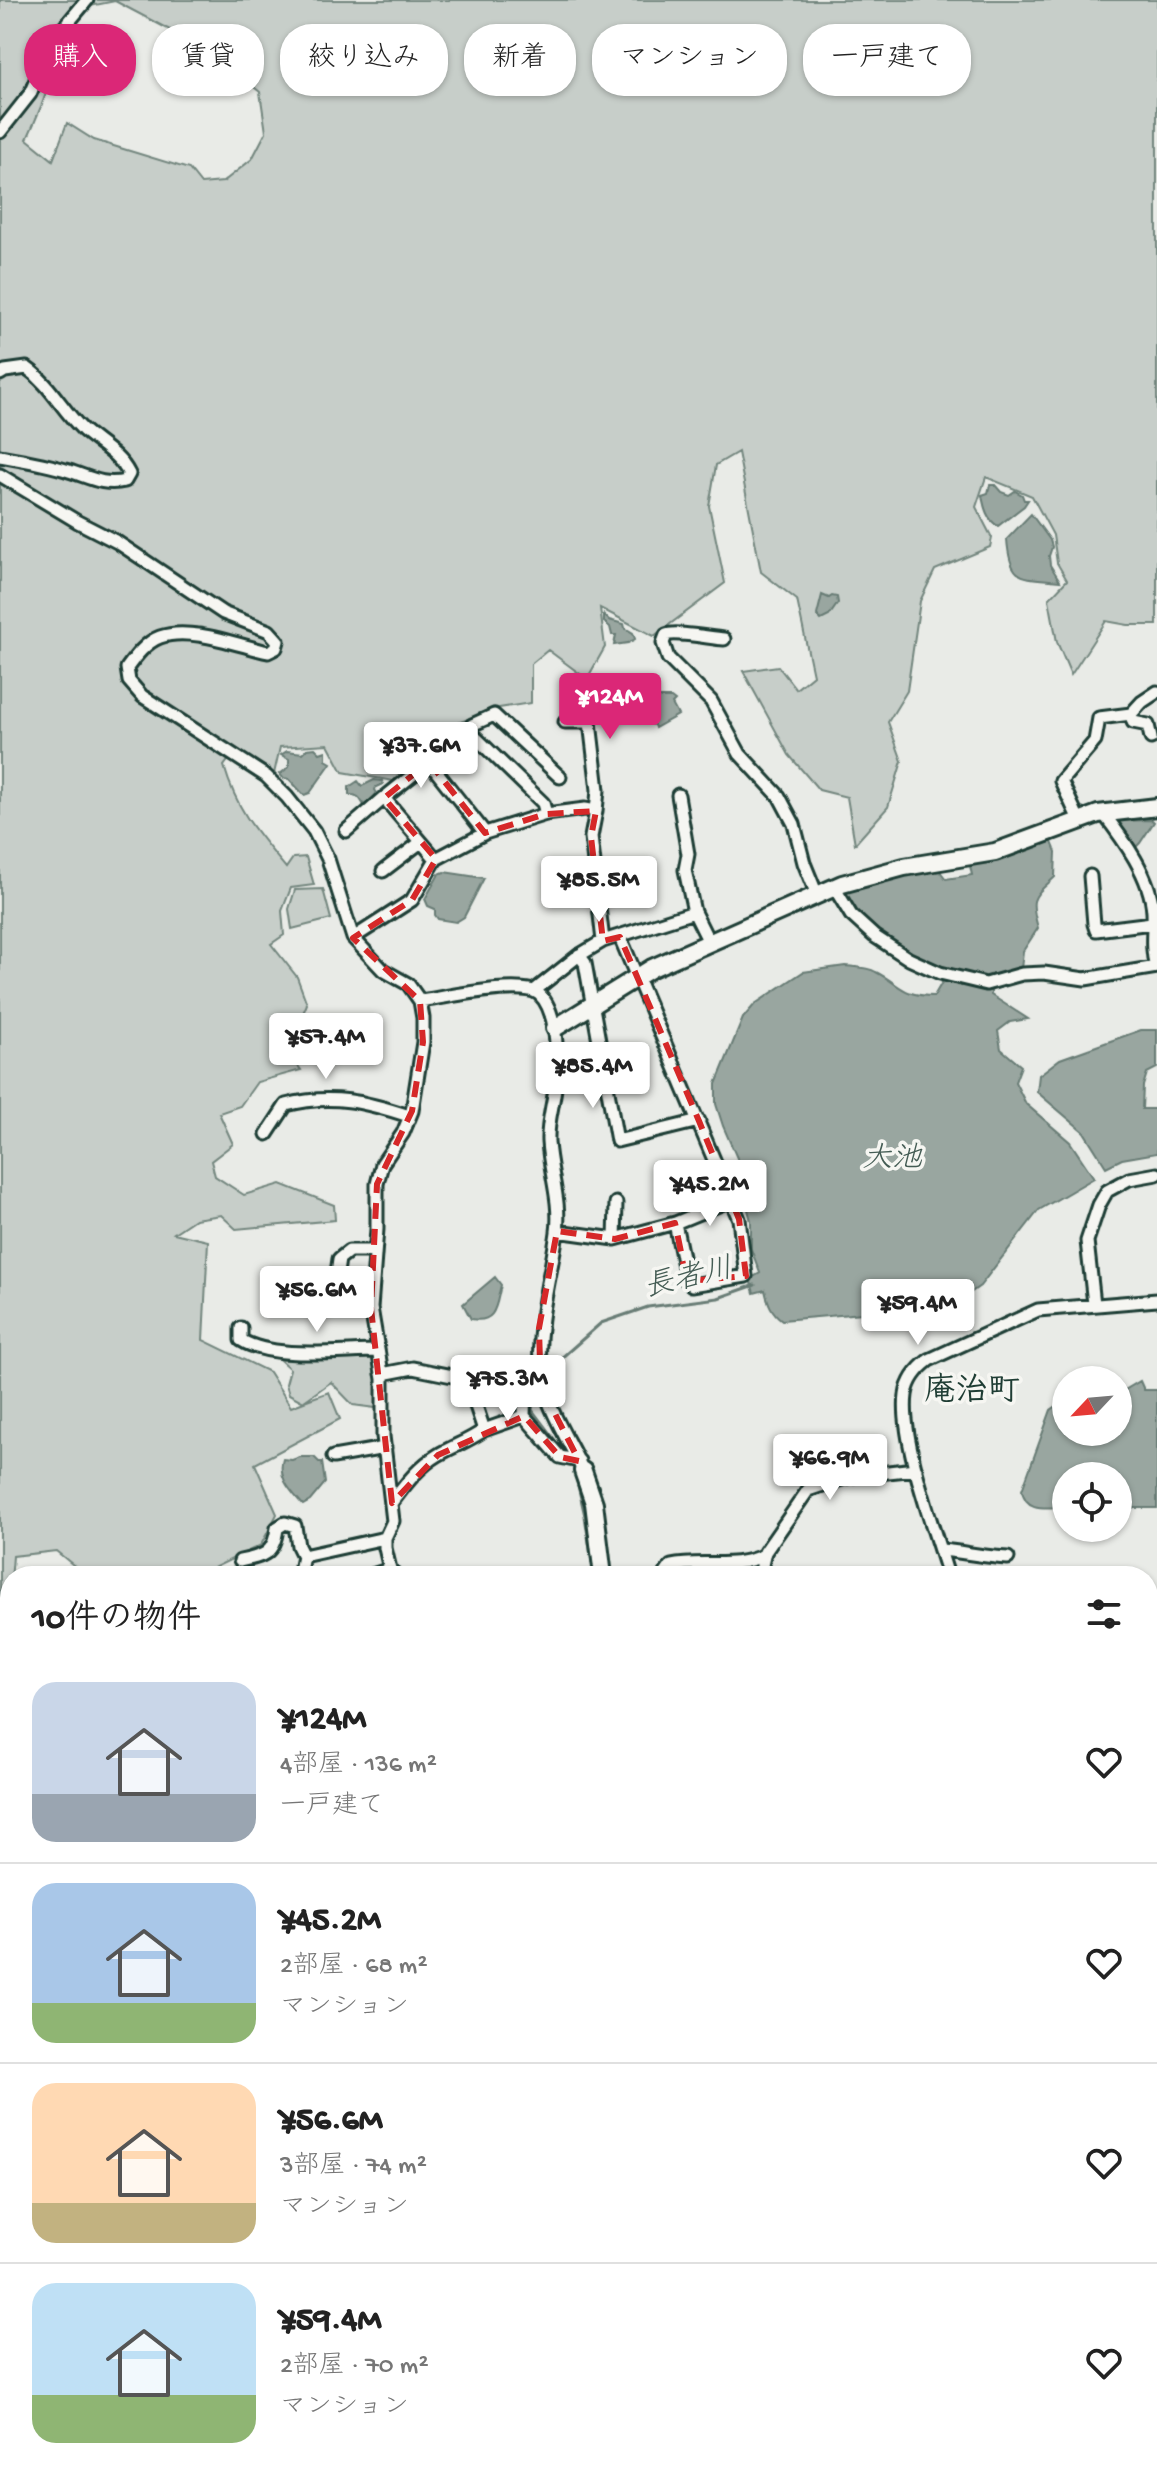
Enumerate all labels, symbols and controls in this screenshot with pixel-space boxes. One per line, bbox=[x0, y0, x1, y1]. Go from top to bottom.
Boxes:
chip: 購入 bbox=[24, 24, 136, 96]
chip: 賃貸 bbox=[152, 24, 264, 96]
chip: 絞り込み bbox=[280, 24, 448, 96]
chip: 新着 bbox=[464, 24, 576, 96]
chip: マンション bbox=[592, 24, 787, 96]
chip: 一戸建て bbox=[803, 24, 971, 96]
pin: ¥124M bbox=[554, 673, 666, 741]
text: ¥124M bbox=[577, 683, 643, 714]
pin: ¥37.6M bbox=[356, 722, 486, 790]
text: ¥37.6M bbox=[382, 732, 460, 763]
pin: ¥85.5M bbox=[534, 856, 664, 924]
text: ¥85.5M bbox=[559, 866, 639, 897]
pin: ¥57.4M bbox=[261, 1013, 391, 1081]
text: ¥57.4M bbox=[287, 1023, 365, 1054]
pin: ¥85.4M bbox=[528, 1042, 658, 1110]
text: ¥85.4M bbox=[554, 1052, 632, 1083]
water label: 大池 bbox=[862, 1142, 923, 1178]
pin: ¥45.2M bbox=[645, 1160, 775, 1228]
text: ¥45.2M bbox=[672, 1170, 748, 1201]
water label: 長者川 bbox=[641, 1251, 737, 1307]
pin: ¥56.6M bbox=[252, 1266, 382, 1334]
text: ¥56.6M bbox=[278, 1276, 356, 1307]
pin: ¥59.4M bbox=[853, 1279, 983, 1347]
text: ¥59.4M bbox=[879, 1289, 957, 1320]
pin: ¥75.3M bbox=[443, 1355, 573, 1423]
text: ¥75.3M bbox=[469, 1365, 547, 1396]
north arrow bbox=[1052, 1366, 1132, 1446]
map controls bbox=[1052, 1366, 1132, 1542]
district label: 庵治町 bbox=[924, 1372, 1020, 1412]
pin: ¥66.9M bbox=[765, 1434, 895, 1502]
text: ¥66.9M bbox=[791, 1444, 869, 1475]
button: locate bbox=[1052, 1462, 1132, 1542]
icon: filters bbox=[1082, 1592, 1126, 1636]
text: 10件の物件 bbox=[32, 1601, 201, 1641]
text: ¥124M bbox=[280, 1701, 366, 1741]
icon: home bbox=[96, 1714, 192, 1810]
icon: heart bbox=[1082, 1740, 1126, 1784]
text: 4部屋 · 136 m² bbox=[280, 1751, 437, 1782]
text: 一戸建て bbox=[280, 1792, 384, 1823]
text: ¥45.2M bbox=[280, 1902, 381, 1942]
icon: home bbox=[96, 1915, 192, 2011]
icon: heart bbox=[1082, 1941, 1126, 1985]
text: 2部屋 · 68 m² bbox=[280, 1952, 428, 1983]
text: マンション bbox=[280, 1993, 409, 2024]
text: ¥56.6M bbox=[280, 2102, 382, 2142]
icon: home bbox=[96, 2115, 192, 2211]
icon: heart bbox=[1082, 2141, 1126, 2185]
text: 3部屋 · 74 m² bbox=[280, 2152, 427, 2183]
text: マンション bbox=[280, 2193, 409, 2224]
text: ¥59.4M bbox=[280, 2302, 381, 2342]
icon: home bbox=[96, 2315, 192, 2411]
icon: heart bbox=[1082, 2341, 1126, 2385]
text: 2部屋 · 70 m² bbox=[280, 2352, 428, 2383]
text: マンション bbox=[280, 2393, 409, 2424]

